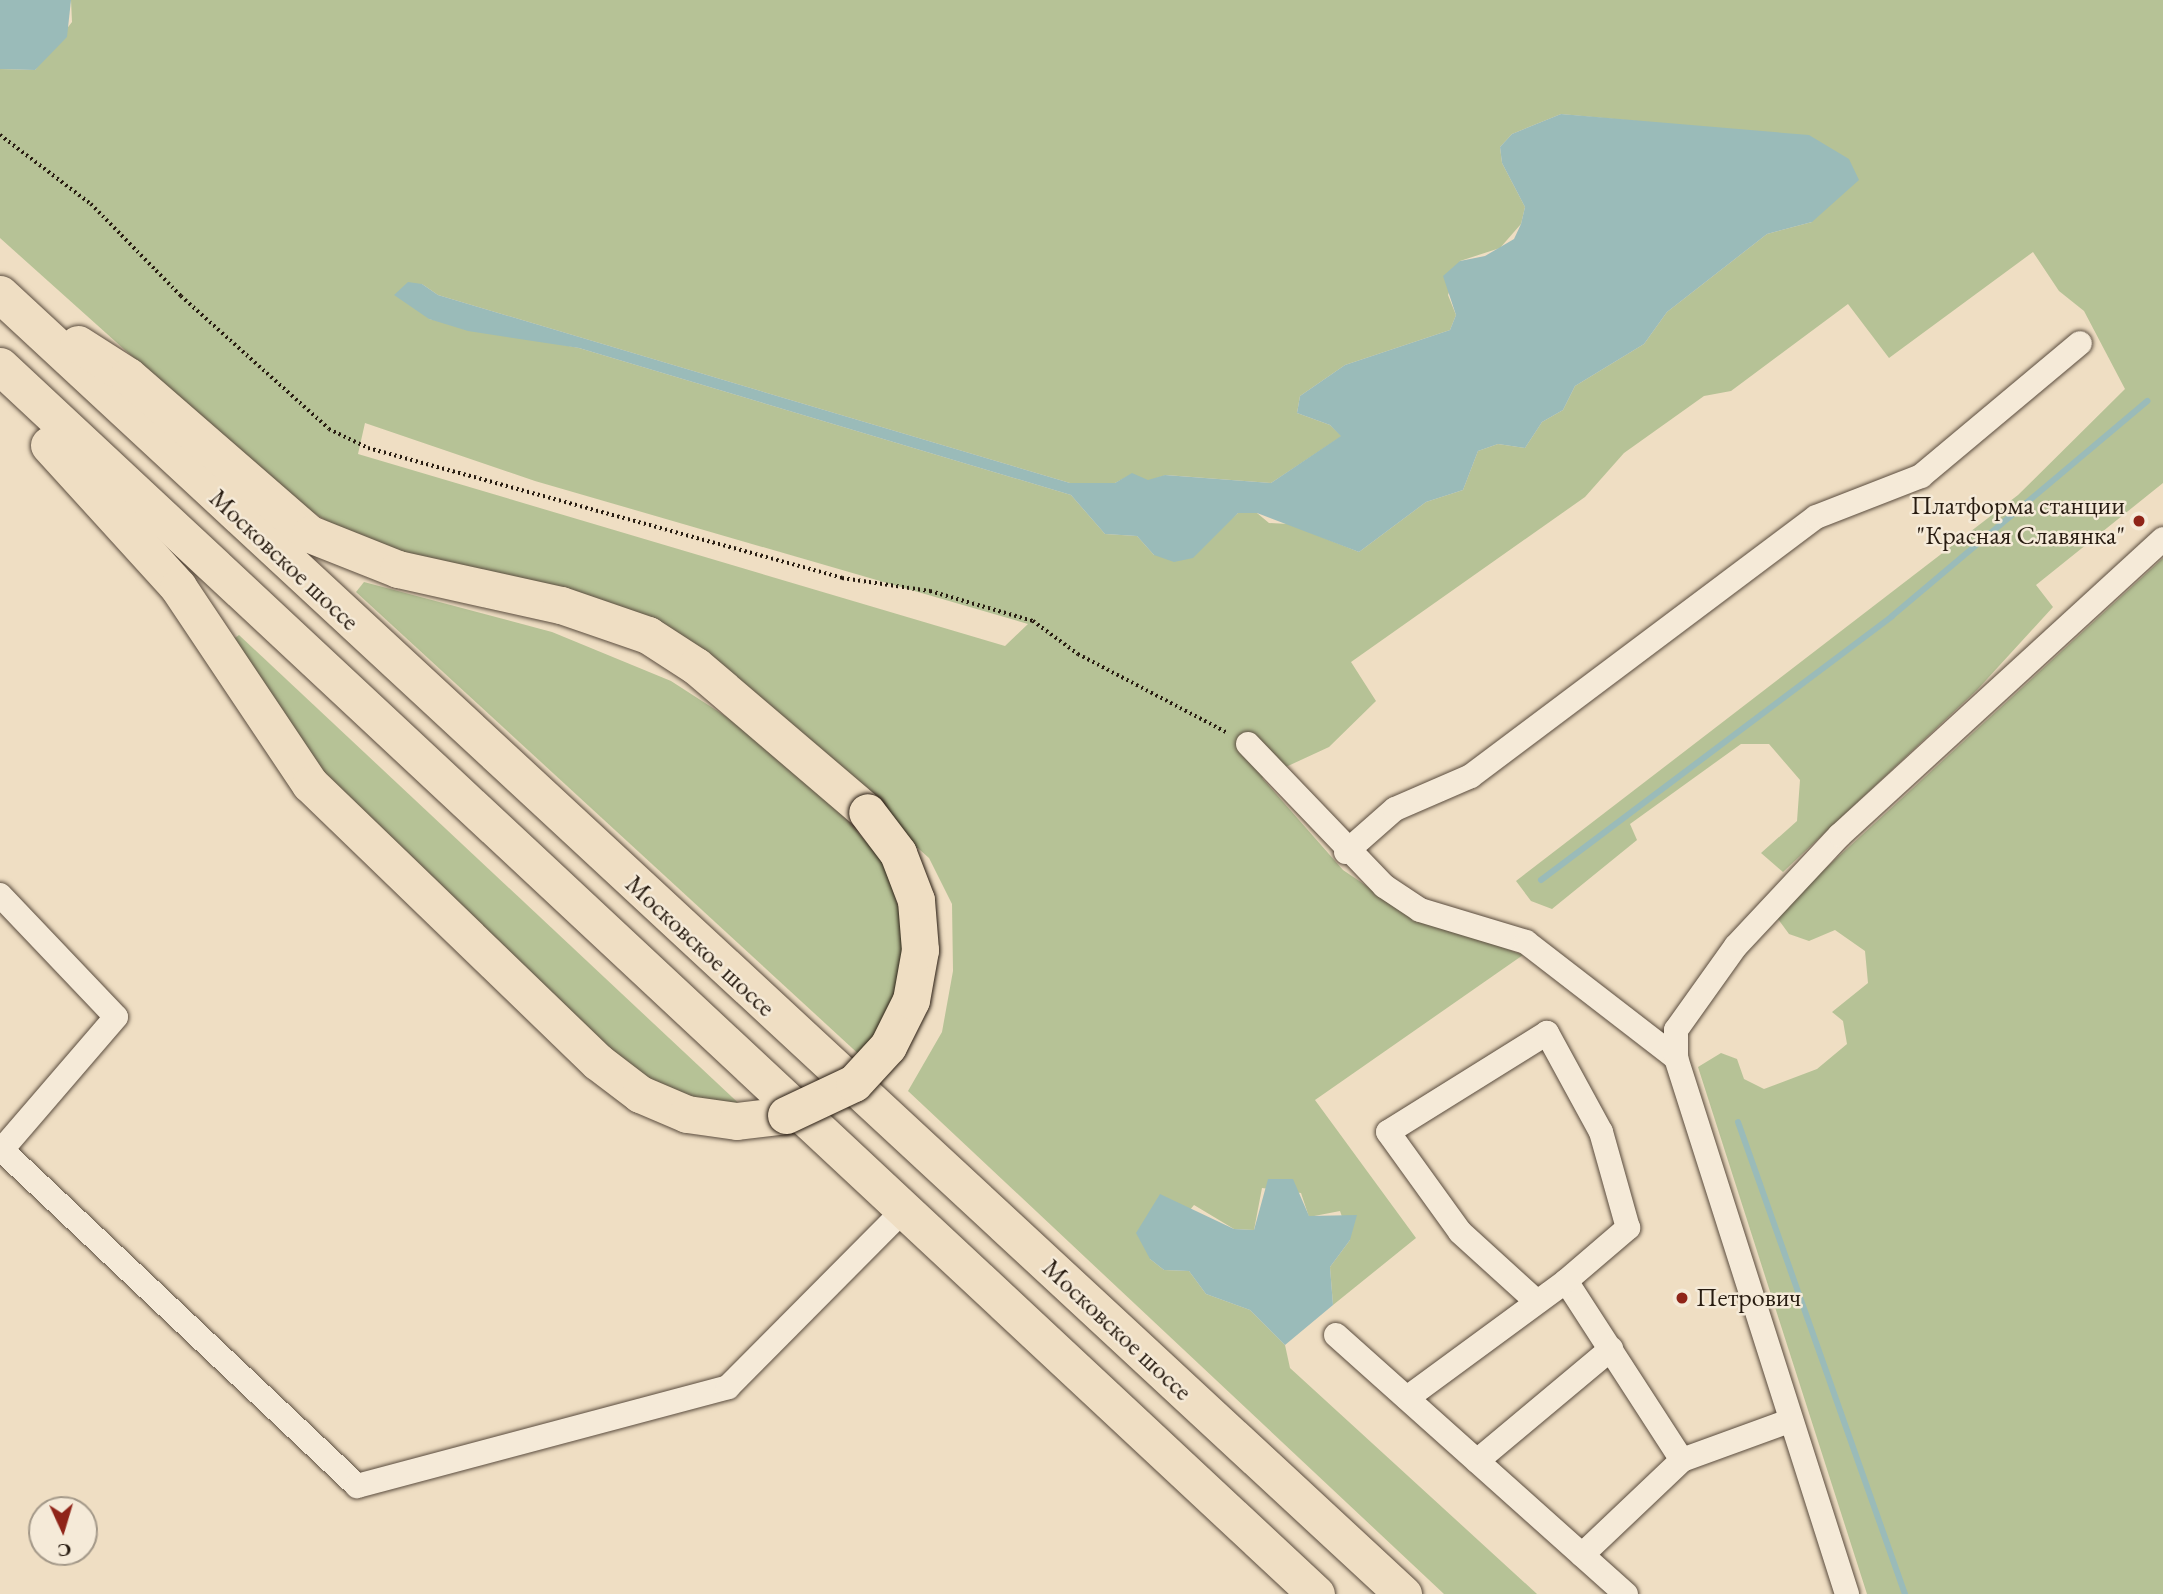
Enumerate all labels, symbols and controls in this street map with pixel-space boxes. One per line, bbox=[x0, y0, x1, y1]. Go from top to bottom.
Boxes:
street label: Московское шоссе bbox=[203, 483, 365, 637]
place label: Платформа станции "Красная Славянка" bbox=[1911, 490, 2125, 552]
marker: Платформа станции "Красная Славянка" bbox=[2131, 513, 2147, 529]
street label: Московское шоссе bbox=[619, 869, 781, 1023]
street label: Московское шоссе bbox=[1036, 1253, 1198, 1407]
place label: Петрович bbox=[1696, 1282, 1801, 1314]
marker: Петрович bbox=[1674, 1290, 1690, 1306]
north arrow bbox=[28, 1496, 98, 1566]
text: С bbox=[57, 1538, 72, 1563]

